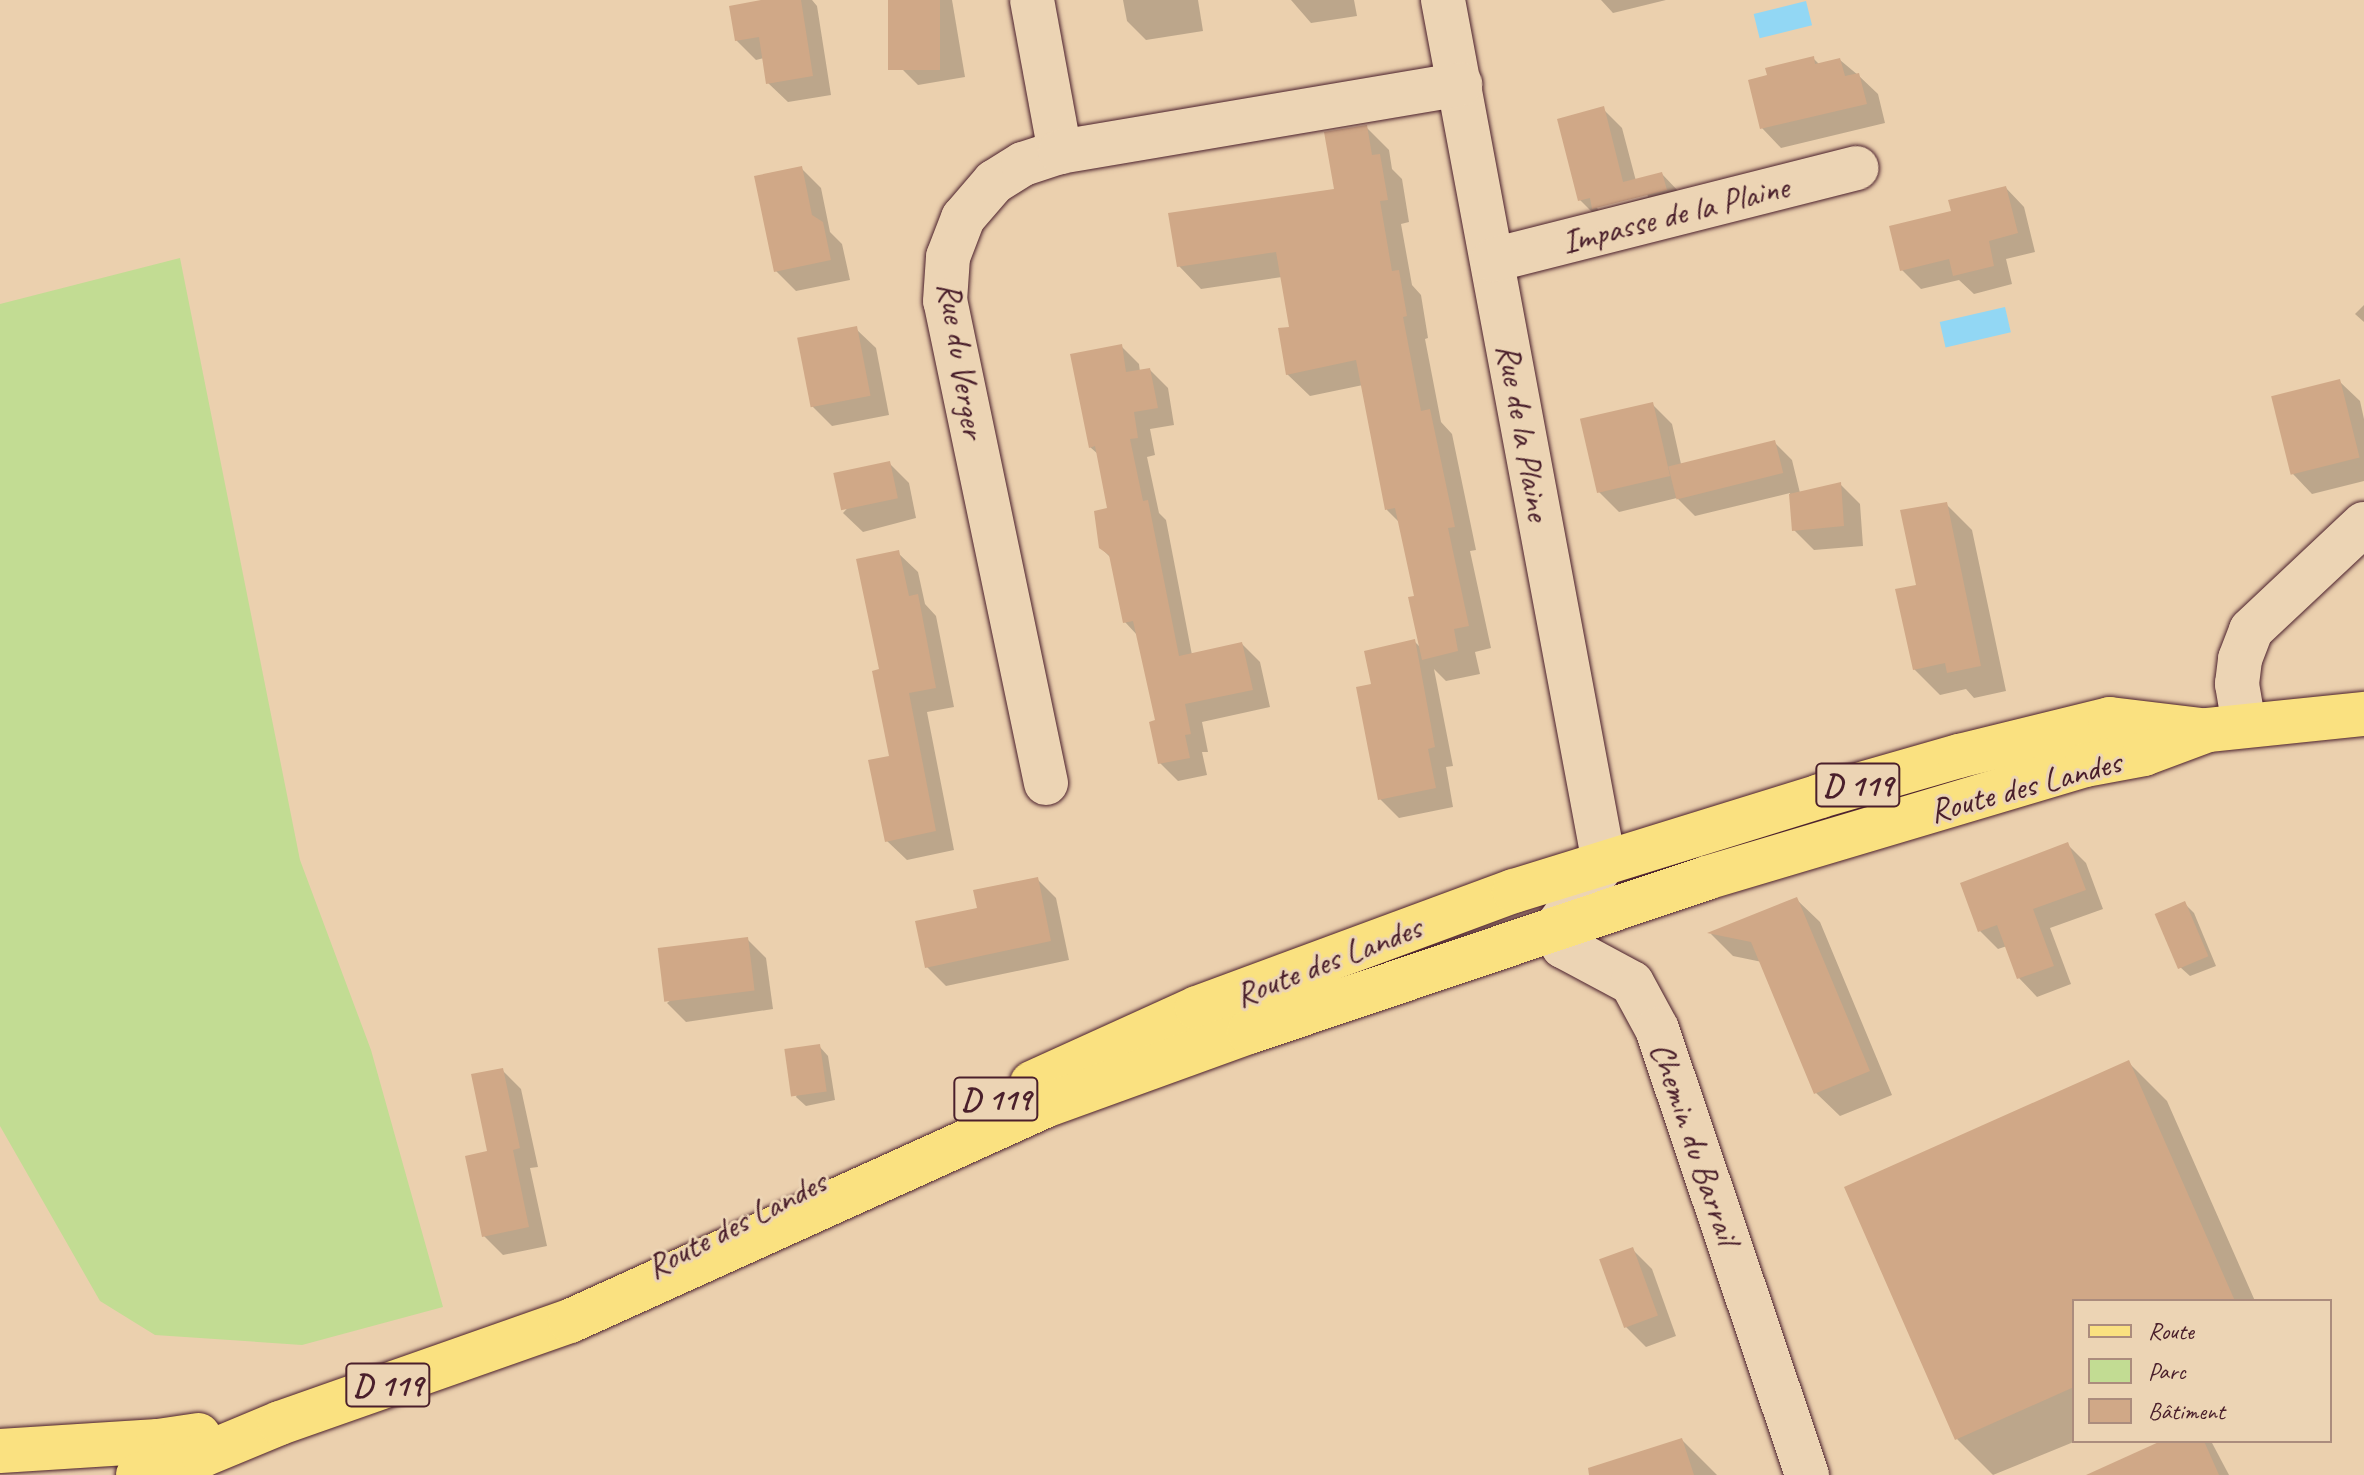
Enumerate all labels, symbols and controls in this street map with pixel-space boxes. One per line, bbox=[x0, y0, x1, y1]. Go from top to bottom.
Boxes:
street label: Impasse de la Plaine bbox=[1557, 166, 1793, 262]
street label: Rue du Verger bbox=[930, 279, 994, 441]
street label: Rue de la Plaine bbox=[1488, 340, 1560, 524]
street label: Route des Landes bbox=[1924, 741, 2126, 831]
road number: D 119 bbox=[1814, 757, 1902, 813]
street label: Route des Landes bbox=[1228, 906, 1428, 1016]
street label: Chemin du Barrail bbox=[1642, 1037, 1748, 1249]
road number: D 119 bbox=[952, 1071, 1040, 1127]
street label: Route des Landes bbox=[639, 1161, 833, 1287]
legend bbox=[2072, 1299, 2332, 1443]
text: Route bbox=[2148, 1316, 2194, 1346]
text: Parc bbox=[2148, 1356, 2186, 1386]
road number: D 119 bbox=[344, 1357, 432, 1413]
text: Bâtiment bbox=[2148, 1396, 2225, 1426]

